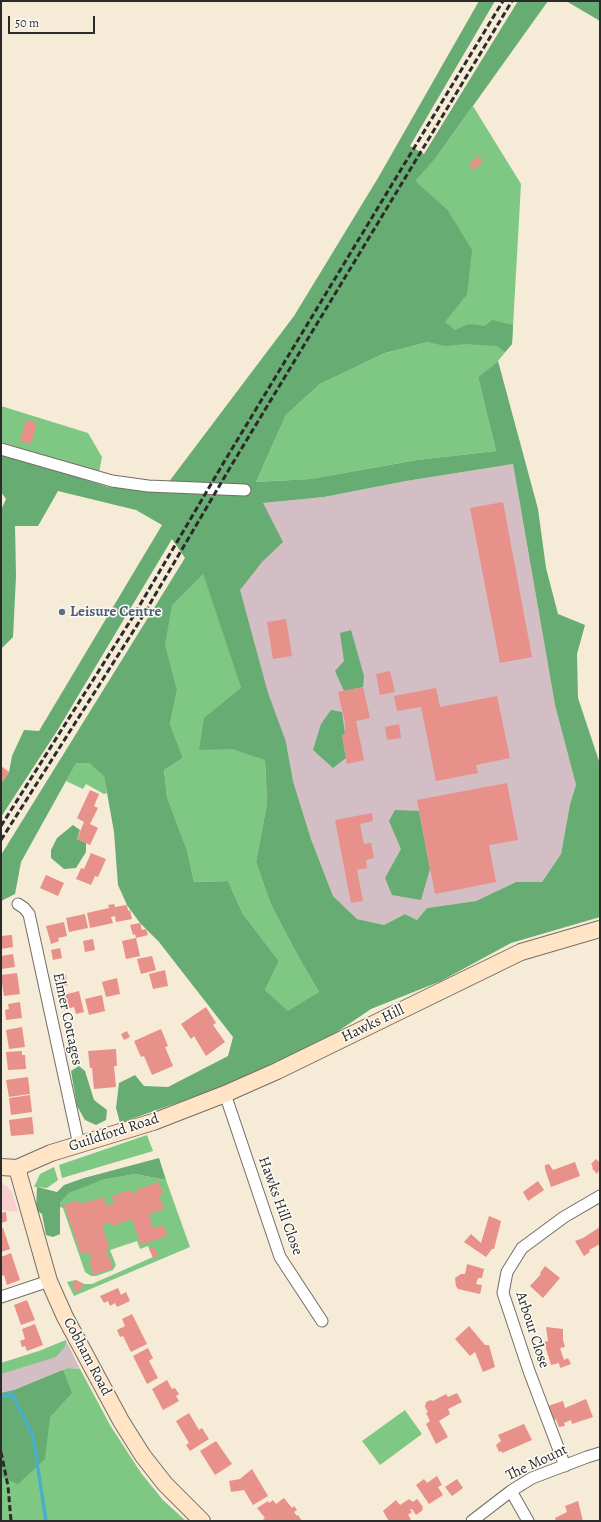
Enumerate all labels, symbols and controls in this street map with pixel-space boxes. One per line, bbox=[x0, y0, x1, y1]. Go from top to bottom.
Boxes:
scale bar bbox=[10, 8, 97, 34]
text: 50 m bbox=[15, 15, 39, 31]
place label: Leisure Centre bbox=[70, 603, 161, 621]
marker: Leisure Centre bbox=[57, 607, 67, 617]
street label: Elmer Cottages bbox=[48, 971, 86, 1067]
street label: Hawks Hill bbox=[339, 1001, 407, 1047]
street label: Guildford Road bbox=[67, 1110, 161, 1156]
street label: Hawks Hill Close bbox=[254, 1154, 306, 1258]
street label: Arbour Close bbox=[511, 1289, 553, 1371]
street label: Cobham Road bbox=[59, 1315, 115, 1399]
street label: The Mount bbox=[503, 1441, 571, 1485]

